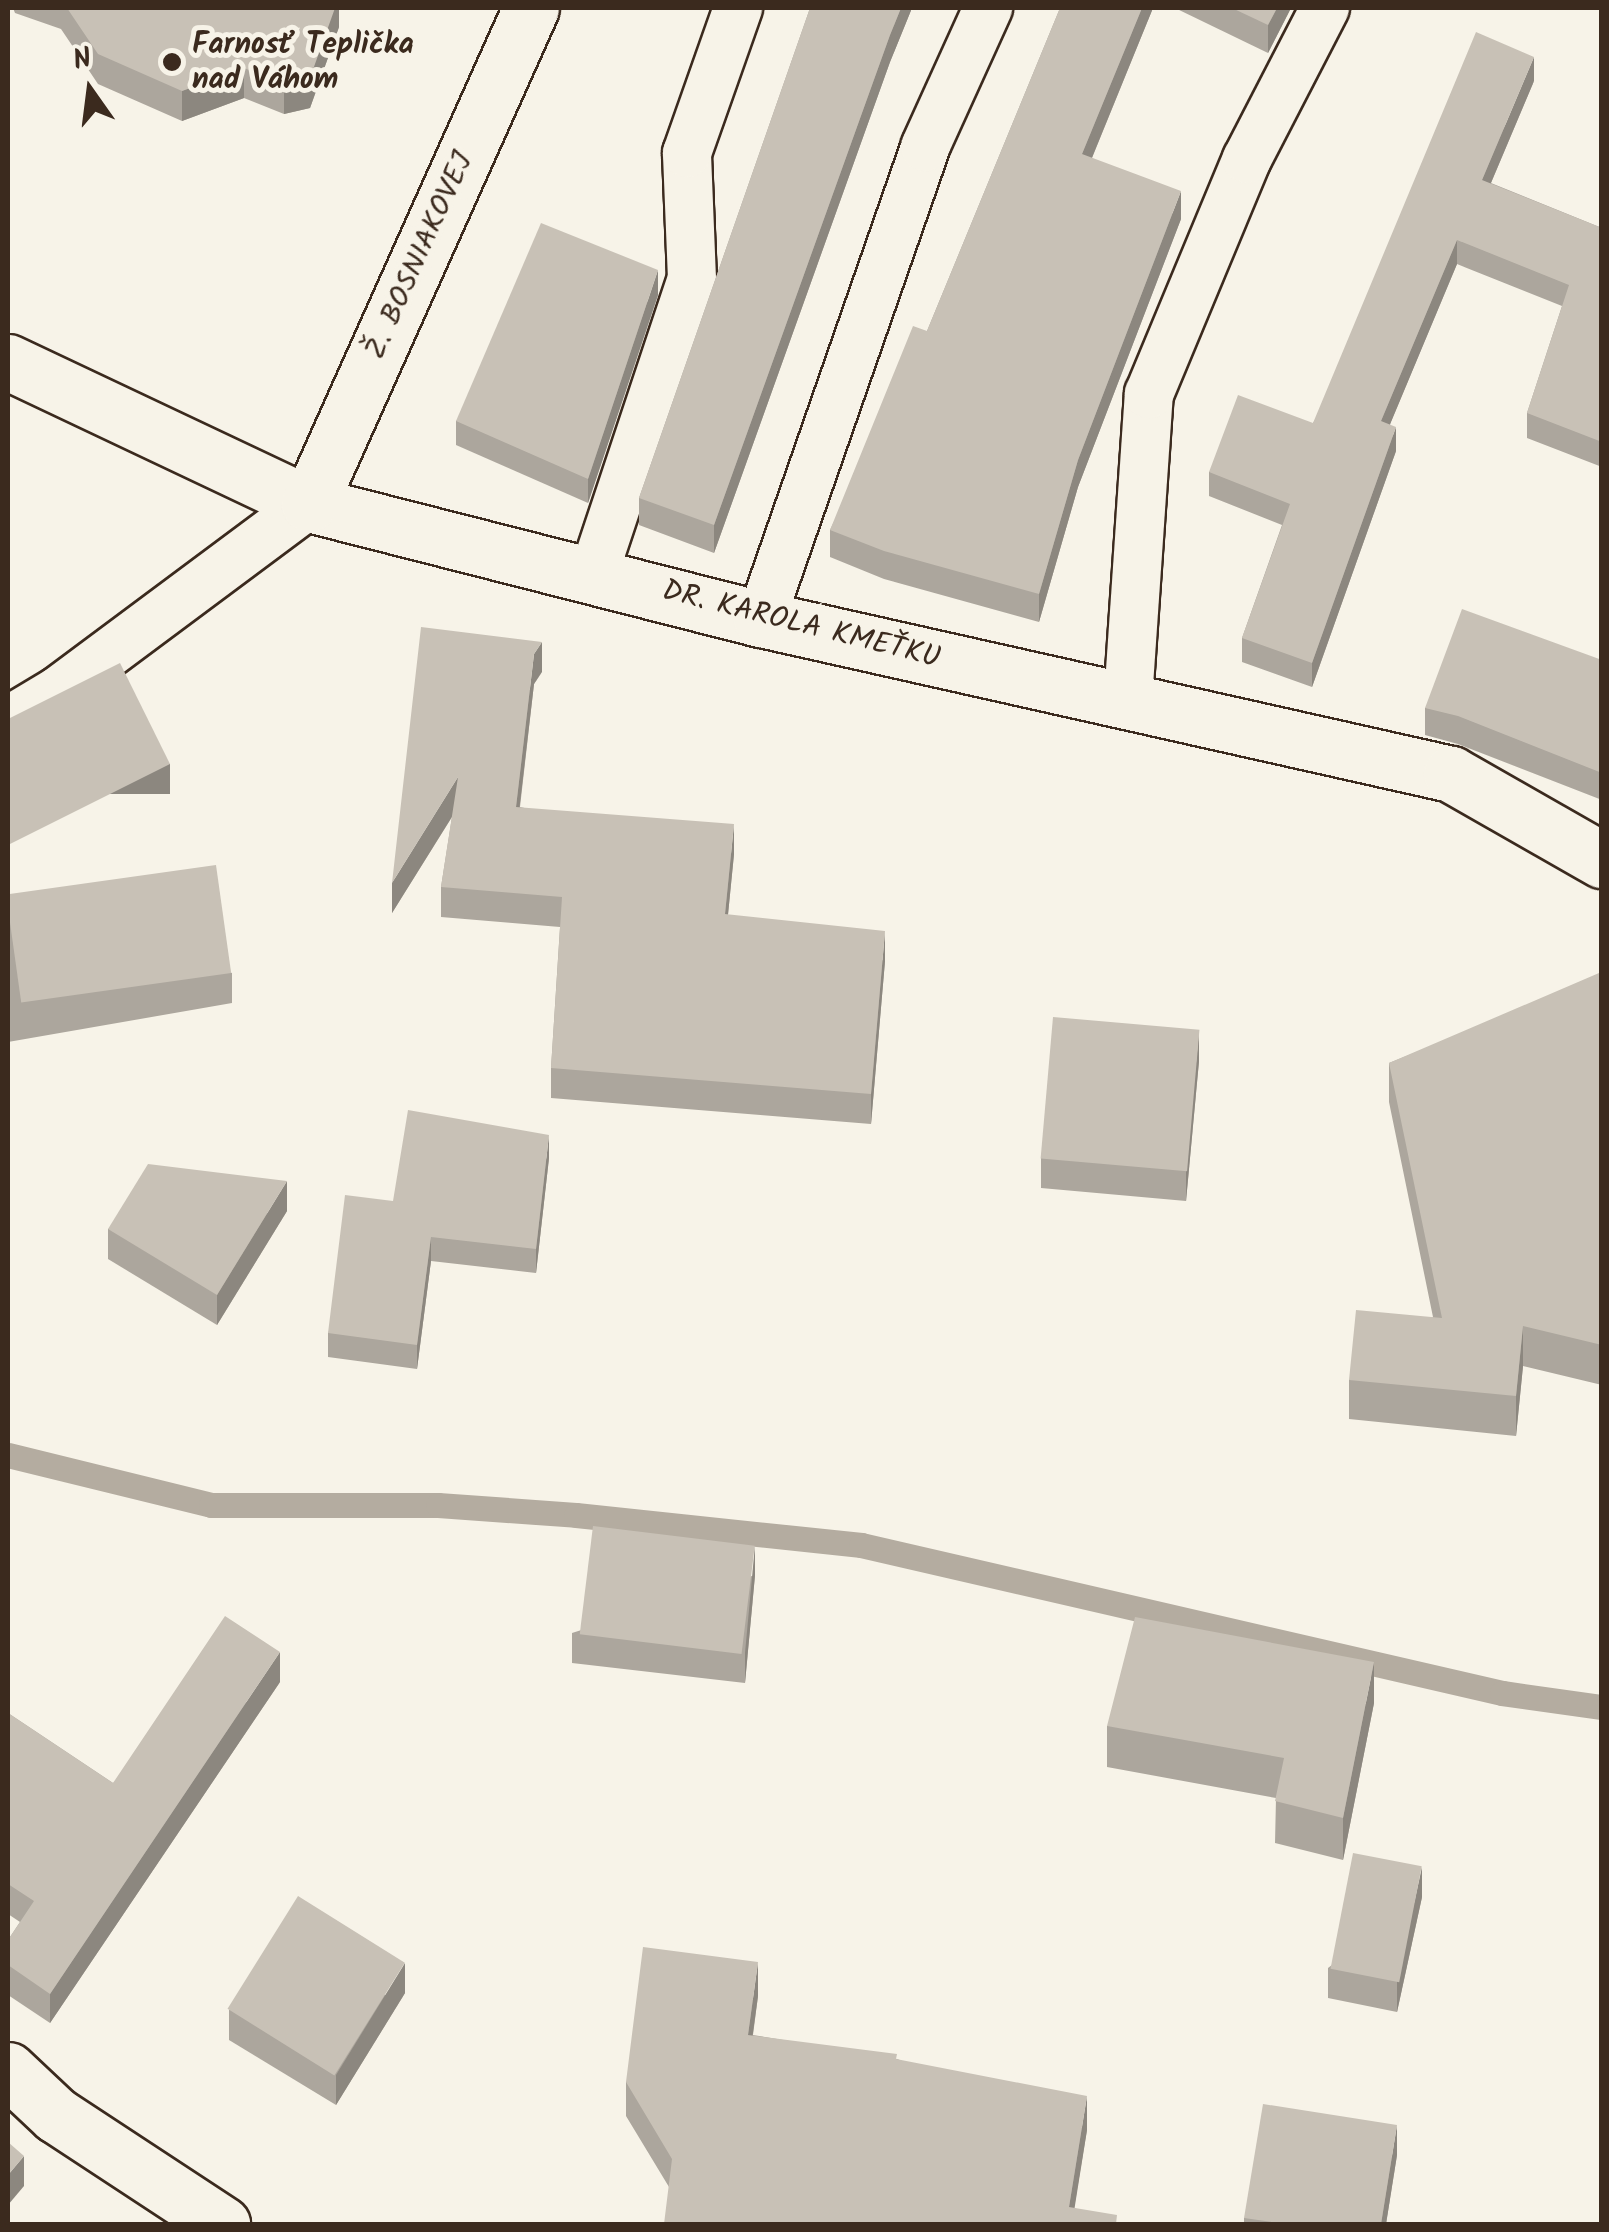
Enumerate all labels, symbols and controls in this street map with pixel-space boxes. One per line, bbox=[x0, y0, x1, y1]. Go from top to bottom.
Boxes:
place label: Farnosť Teplička nad Váhom bbox=[192, 27, 414, 98]
text: N bbox=[69, 36, 97, 84]
north arrow bbox=[40, 40, 140, 140]
marker: Farnosť Teplička nad Váhom bbox=[161, 51, 183, 73]
street label: Ž. BOSNIAKOVEJ bbox=[358, 147, 482, 365]
street label: DR. KAROLA KMEŤKU bbox=[658, 573, 944, 677]

